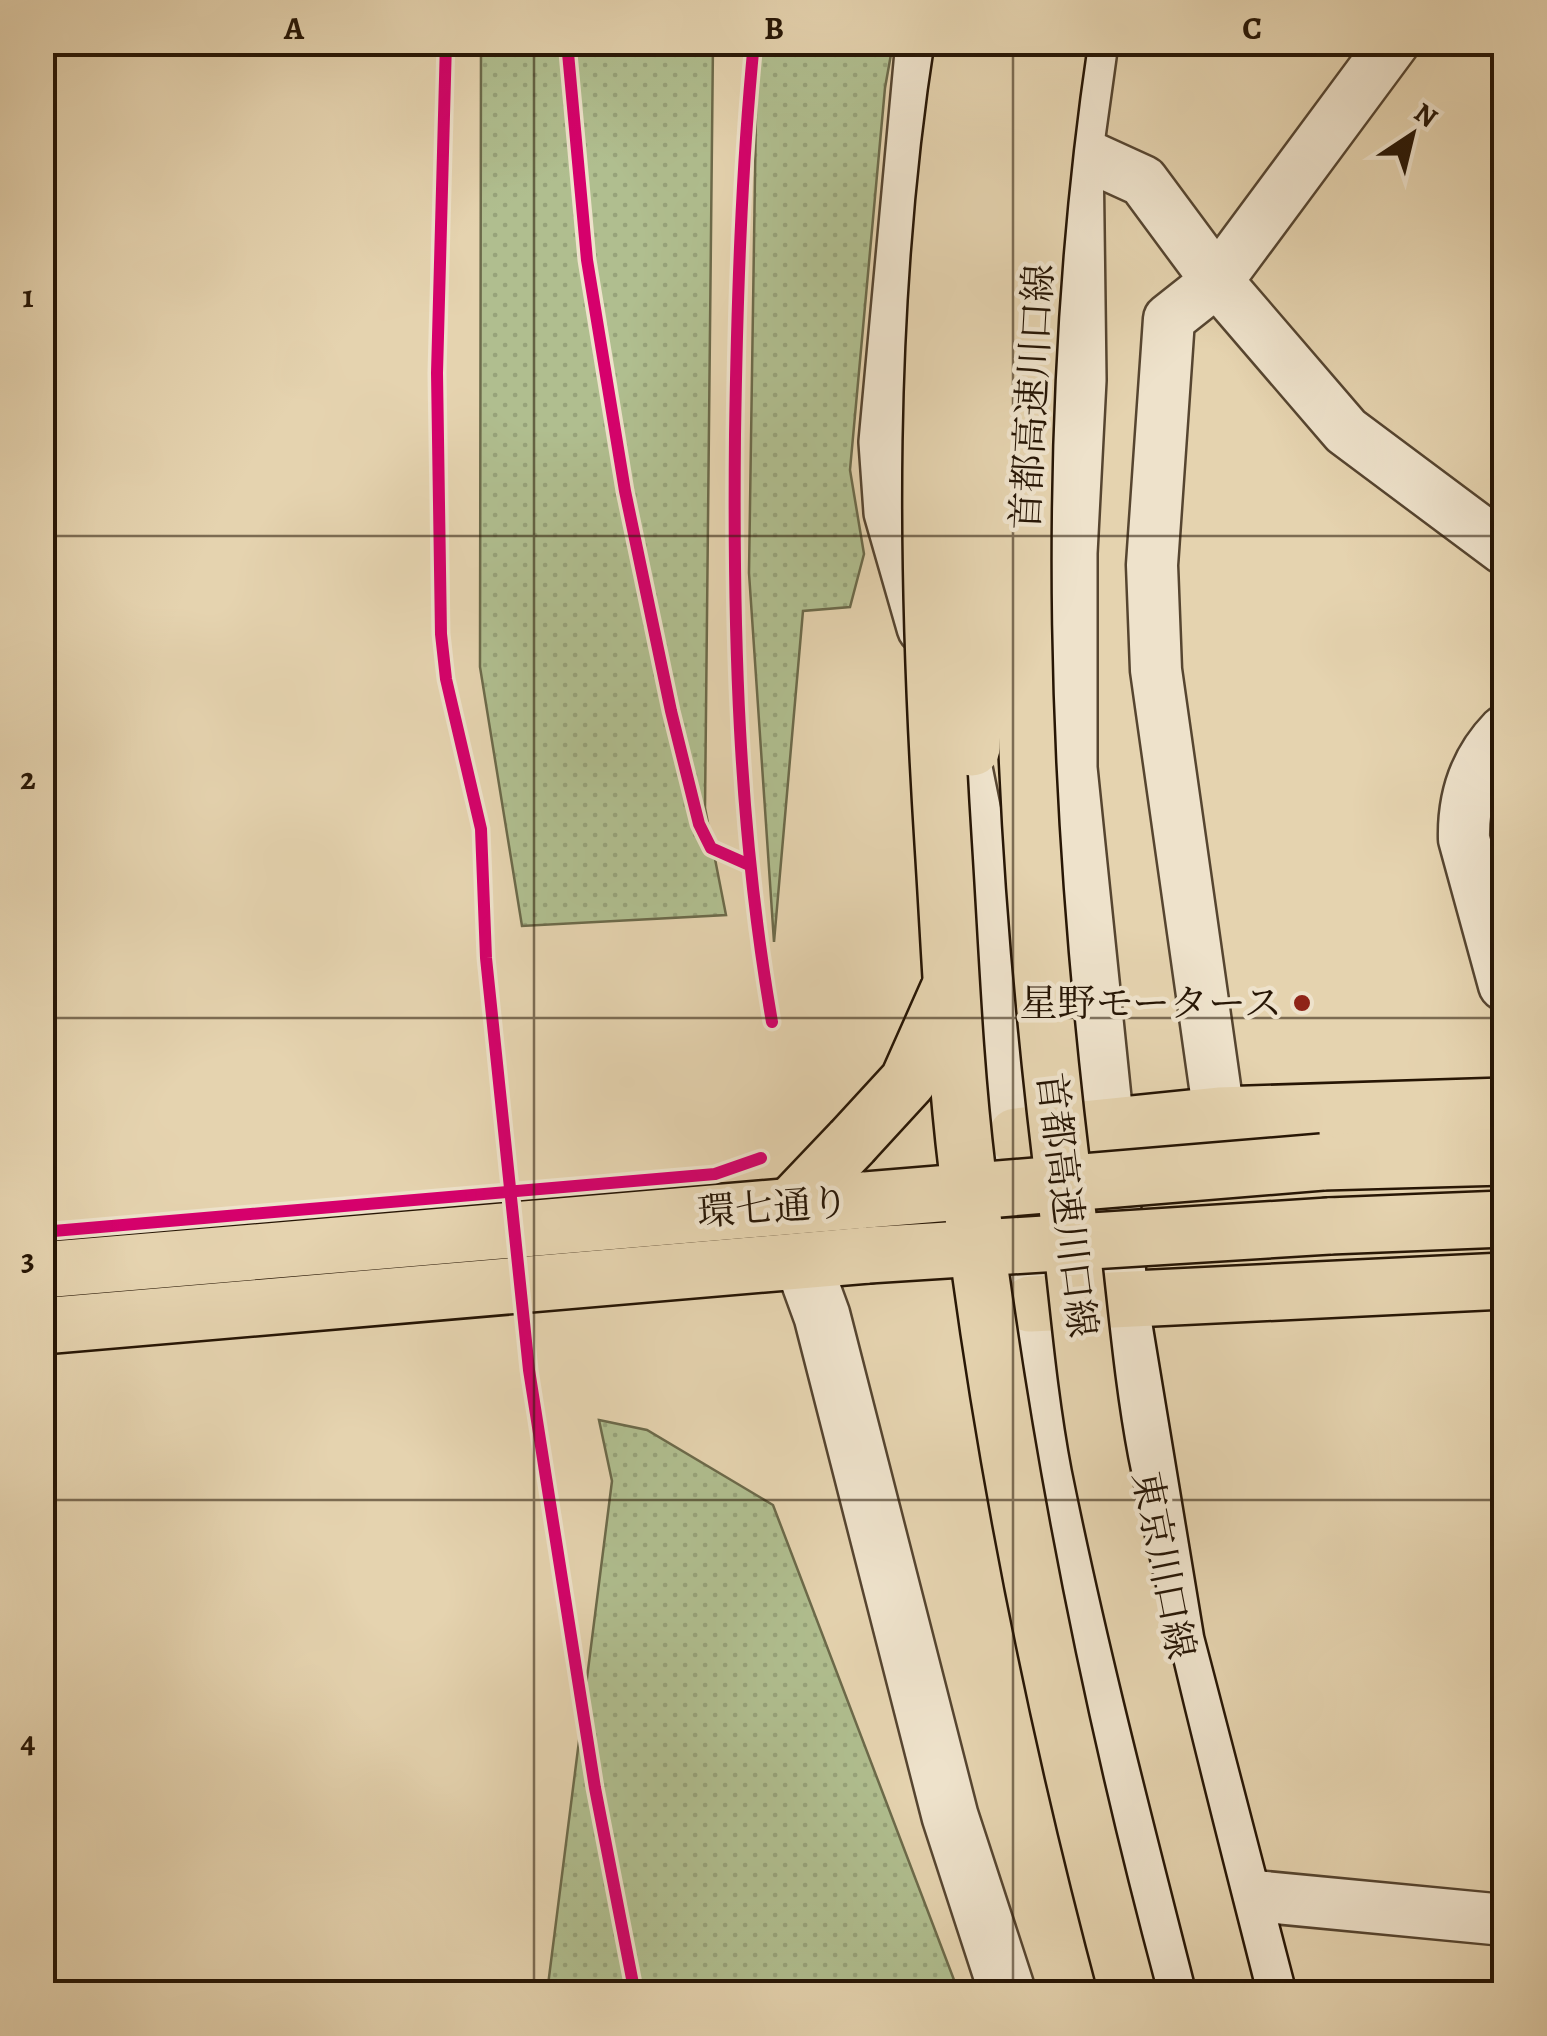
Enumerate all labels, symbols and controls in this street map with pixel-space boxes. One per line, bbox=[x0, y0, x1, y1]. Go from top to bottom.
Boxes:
text: A bbox=[283, 6, 305, 50]
text: B bbox=[764, 6, 784, 50]
text: C bbox=[1242, 6, 1262, 50]
north arrow bbox=[1362, 85, 1462, 185]
text: N bbox=[1407, 94, 1445, 137]
street label: 首都高速川口線 bbox=[999, 263, 1065, 531]
text: 1 bbox=[22, 274, 34, 318]
text: 2 bbox=[20, 756, 36, 800]
place label: 星野モータース bbox=[1019, 977, 1282, 1029]
marker: 星野モータース bbox=[1291, 992, 1313, 1014]
street label: 首都高速川口線 bbox=[1025, 1070, 1109, 1340]
street label: 環七通り bbox=[695, 1176, 851, 1238]
text: 3 bbox=[21, 1237, 35, 1281]
street label: 東京川口線 bbox=[1120, 1467, 1208, 1663]
text: 4 bbox=[20, 1719, 36, 1763]

